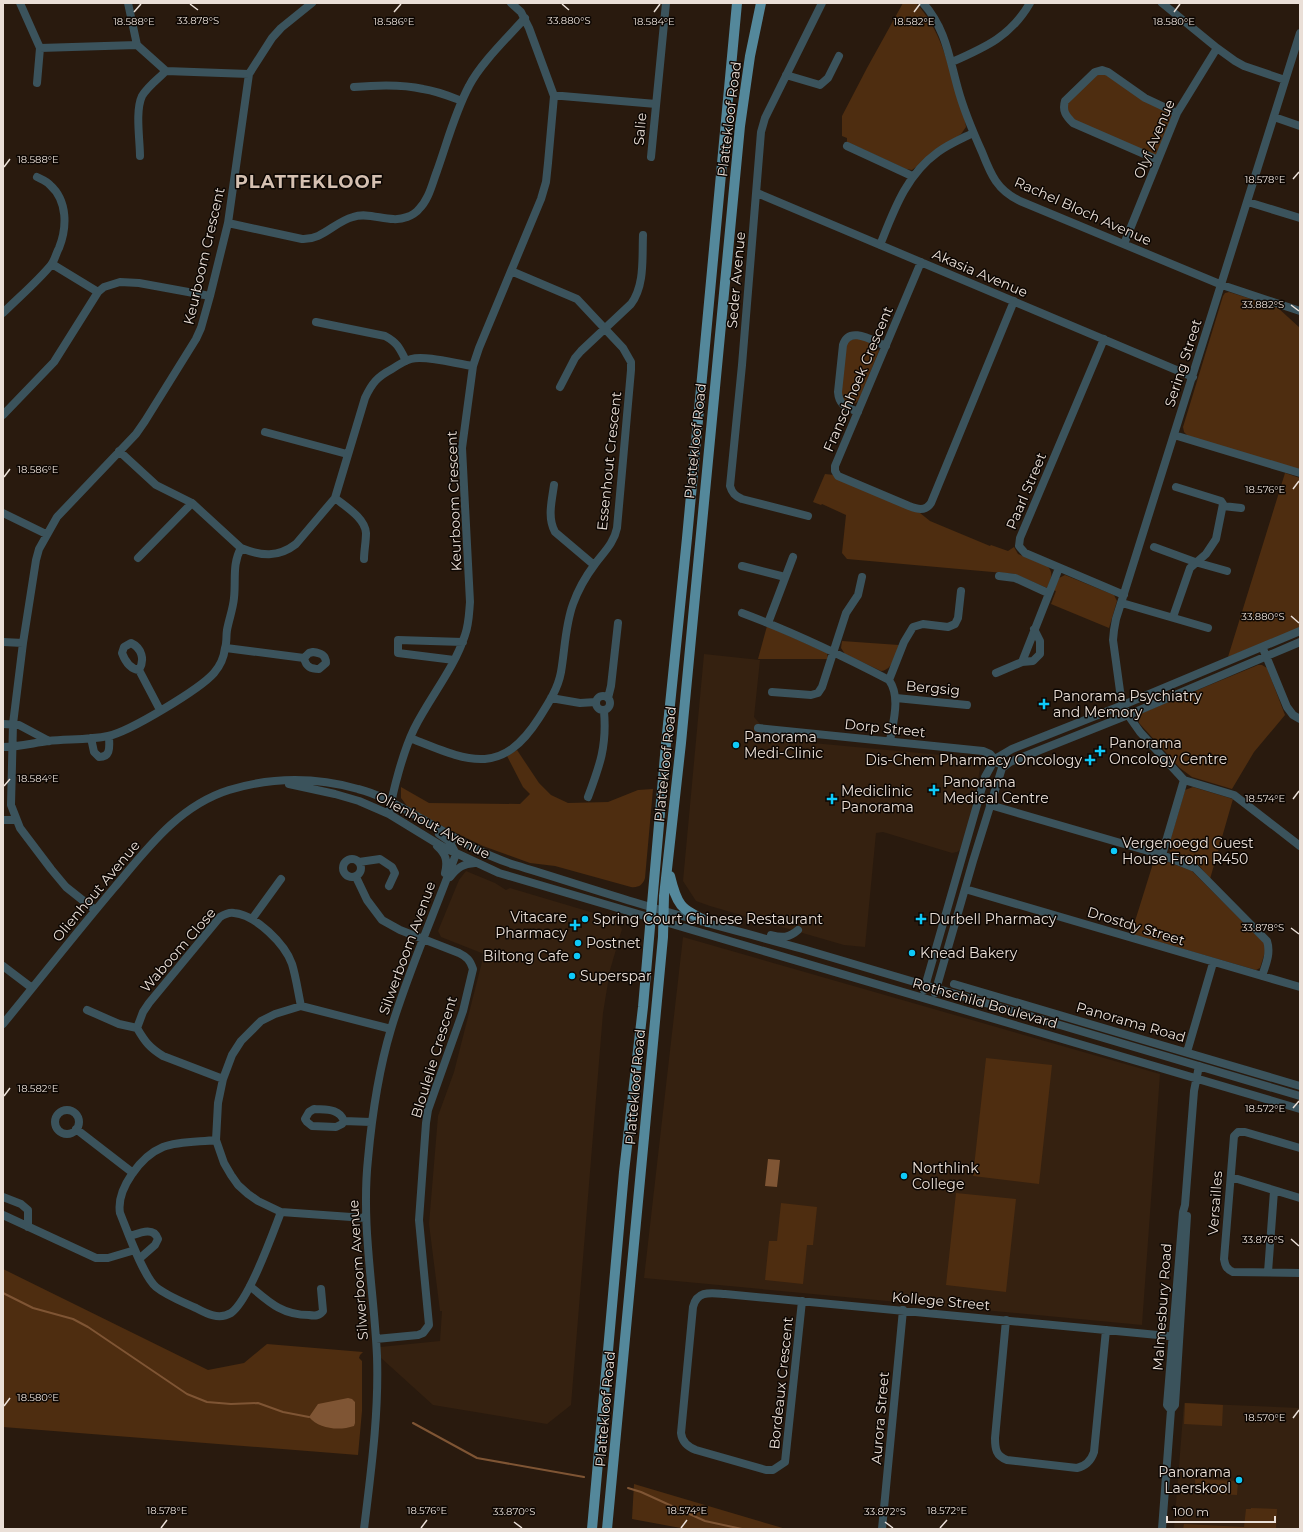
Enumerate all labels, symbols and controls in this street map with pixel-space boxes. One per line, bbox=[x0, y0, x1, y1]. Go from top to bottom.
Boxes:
text: 33.878°S bbox=[177, 14, 219, 27]
text: 33.880°S bbox=[547, 14, 591, 27]
text: 18.588°E bbox=[113, 15, 155, 28]
text: 18.586°E bbox=[373, 15, 415, 28]
text: 18.584°E bbox=[633, 15, 675, 28]
text: 18.582°E bbox=[894, 15, 935, 28]
text: 18.580°E bbox=[1153, 15, 1195, 28]
street label: Plattekloof Road bbox=[713, 60, 745, 178]
street label: Olyf Avenue bbox=[1129, 97, 1179, 181]
street label: Salie bbox=[630, 112, 650, 146]
text: 18.588°E bbox=[17, 153, 59, 166]
district label: PLATTEKLOOF bbox=[235, 171, 383, 193]
street label: Rachel Bloch Avenue bbox=[1012, 173, 1154, 249]
text: 18.578°E bbox=[1245, 173, 1286, 186]
street label: Keurboom Crescent bbox=[179, 185, 229, 327]
street label: Seder Avenue bbox=[723, 231, 749, 329]
street label: Akasia Avenue bbox=[930, 245, 1030, 301]
text: 33.882°S bbox=[1242, 298, 1284, 311]
street label: Franschhoek Crescent bbox=[819, 303, 897, 454]
street label: Sering Street bbox=[1160, 316, 1206, 409]
street label: Plattekloof Road bbox=[680, 382, 710, 500]
street label: Essenhout Crescent bbox=[593, 390, 625, 531]
street label: Keurboom Crescent bbox=[443, 430, 465, 572]
street label: Paarl Street bbox=[1002, 450, 1050, 532]
text: 18.586°E bbox=[17, 463, 59, 476]
text: 18.576°E bbox=[1245, 483, 1285, 496]
text: 33.880°S bbox=[1241, 610, 1285, 623]
street label: Bergsig bbox=[905, 677, 961, 699]
place label: Panorama Psychiatry and Memory bbox=[1053, 687, 1202, 721]
marker: Panorama Psychiatry and Memory bbox=[1038, 698, 1050, 710]
street label: Plattekloof Road bbox=[650, 705, 680, 823]
street label: Dorp Street bbox=[844, 715, 927, 741]
place label: Panorama Medi-Clinic bbox=[744, 728, 823, 762]
place label: Panorama Oncology Centre bbox=[1109, 734, 1227, 768]
marker: Panorama Medi-Clinic bbox=[731, 740, 741, 750]
marker: Panorama Oncology Centre bbox=[1094, 745, 1106, 757]
place label: Dis-Chem Pharmacy Oncology bbox=[865, 751, 1082, 769]
marker: Dis-Chem Pharmacy Oncology bbox=[1085, 755, 1095, 765]
text: 18.584°E bbox=[17, 772, 59, 785]
place label: Panorama Medical Centre bbox=[943, 773, 1049, 807]
place label: Mediclinic Panorama bbox=[841, 782, 914, 816]
marker: Panorama Medical Centre bbox=[928, 784, 940, 796]
street label: Olienhout Avenue bbox=[373, 787, 493, 863]
text: 18.574°E bbox=[1245, 792, 1285, 805]
marker: Mediclinic Panorama bbox=[826, 793, 838, 805]
place label: Vergenoegd Guest House From R450 bbox=[1122, 834, 1254, 868]
street label: Olienhout Avenue bbox=[48, 837, 144, 945]
marker: Vergenoegd Guest House From R450 bbox=[1109, 846, 1119, 856]
street label: Silwerboom Avenue bbox=[374, 879, 440, 1017]
street label: Drostdy Street bbox=[1085, 903, 1187, 949]
street label: Waboom Close bbox=[136, 904, 220, 996]
place label: Vitacare Pharmacy bbox=[495, 908, 567, 942]
place label: Spring Court Chinese Restaurant bbox=[593, 910, 823, 928]
place label: Durbell Pharmacy bbox=[929, 910, 1057, 928]
marker: Spring Court Chinese Restaurant bbox=[580, 914, 590, 924]
marker: Durbell Pharmacy bbox=[916, 914, 926, 924]
marker: Vitacare Pharmacy bbox=[570, 920, 580, 930]
text: 33.878°S bbox=[1242, 921, 1284, 934]
place label: Postnet bbox=[586, 934, 641, 952]
marker: Postnet bbox=[573, 938, 583, 948]
place label: Knead Bakery bbox=[920, 944, 1018, 962]
place label: Biltong Cafe bbox=[483, 947, 569, 965]
marker: Knead Bakery bbox=[907, 948, 917, 958]
marker: Biltong Cafe bbox=[572, 951, 582, 961]
place label: Superspar bbox=[580, 967, 652, 985]
marker: Superspar bbox=[567, 971, 577, 981]
street label: Rothschild Boulevard bbox=[910, 974, 1060, 1032]
street label: Bloulelie Crescent bbox=[407, 994, 461, 1120]
street label: Panorama Road bbox=[1074, 998, 1188, 1046]
street label: Plattekloof Road bbox=[621, 1028, 649, 1146]
text: 18.582°E bbox=[18, 1082, 59, 1095]
text: 18.572°E bbox=[1245, 1102, 1285, 1115]
place label: Northlink College bbox=[912, 1159, 979, 1193]
street label: Versailles bbox=[1204, 1170, 1226, 1236]
marker: Northlink College bbox=[899, 1171, 909, 1181]
street label: Silwerboom Avenue bbox=[344, 1199, 372, 1341]
text: 33.876°S bbox=[1242, 1233, 1284, 1246]
street label: Malmesbury Road bbox=[1149, 1243, 1175, 1371]
street label: Kollege Street bbox=[891, 1288, 991, 1314]
street label: Bordeaux Crescent bbox=[765, 1315, 797, 1450]
street label: Plattekloof Road bbox=[591, 1350, 619, 1468]
street label: Aurora Street bbox=[867, 1371, 893, 1465]
text: 18.580°E bbox=[17, 1391, 59, 1404]
text: 18.570°E bbox=[1245, 1411, 1286, 1424]
place label: Panorama Laerskool bbox=[1158, 1463, 1231, 1497]
marker: Panorama Laerskool bbox=[1234, 1475, 1244, 1485]
scale bar bbox=[1167, 1498, 1275, 1524]
text: 18.578°E bbox=[147, 1504, 188, 1517]
text: 18.576°E bbox=[407, 1504, 447, 1517]
text: 18.574°E bbox=[667, 1504, 707, 1517]
text: 18.572°E bbox=[927, 1504, 967, 1517]
text: 100 m bbox=[1173, 1504, 1209, 1519]
text: 33.870°S bbox=[493, 1505, 535, 1518]
text: 33.872°S bbox=[864, 1505, 906, 1518]

